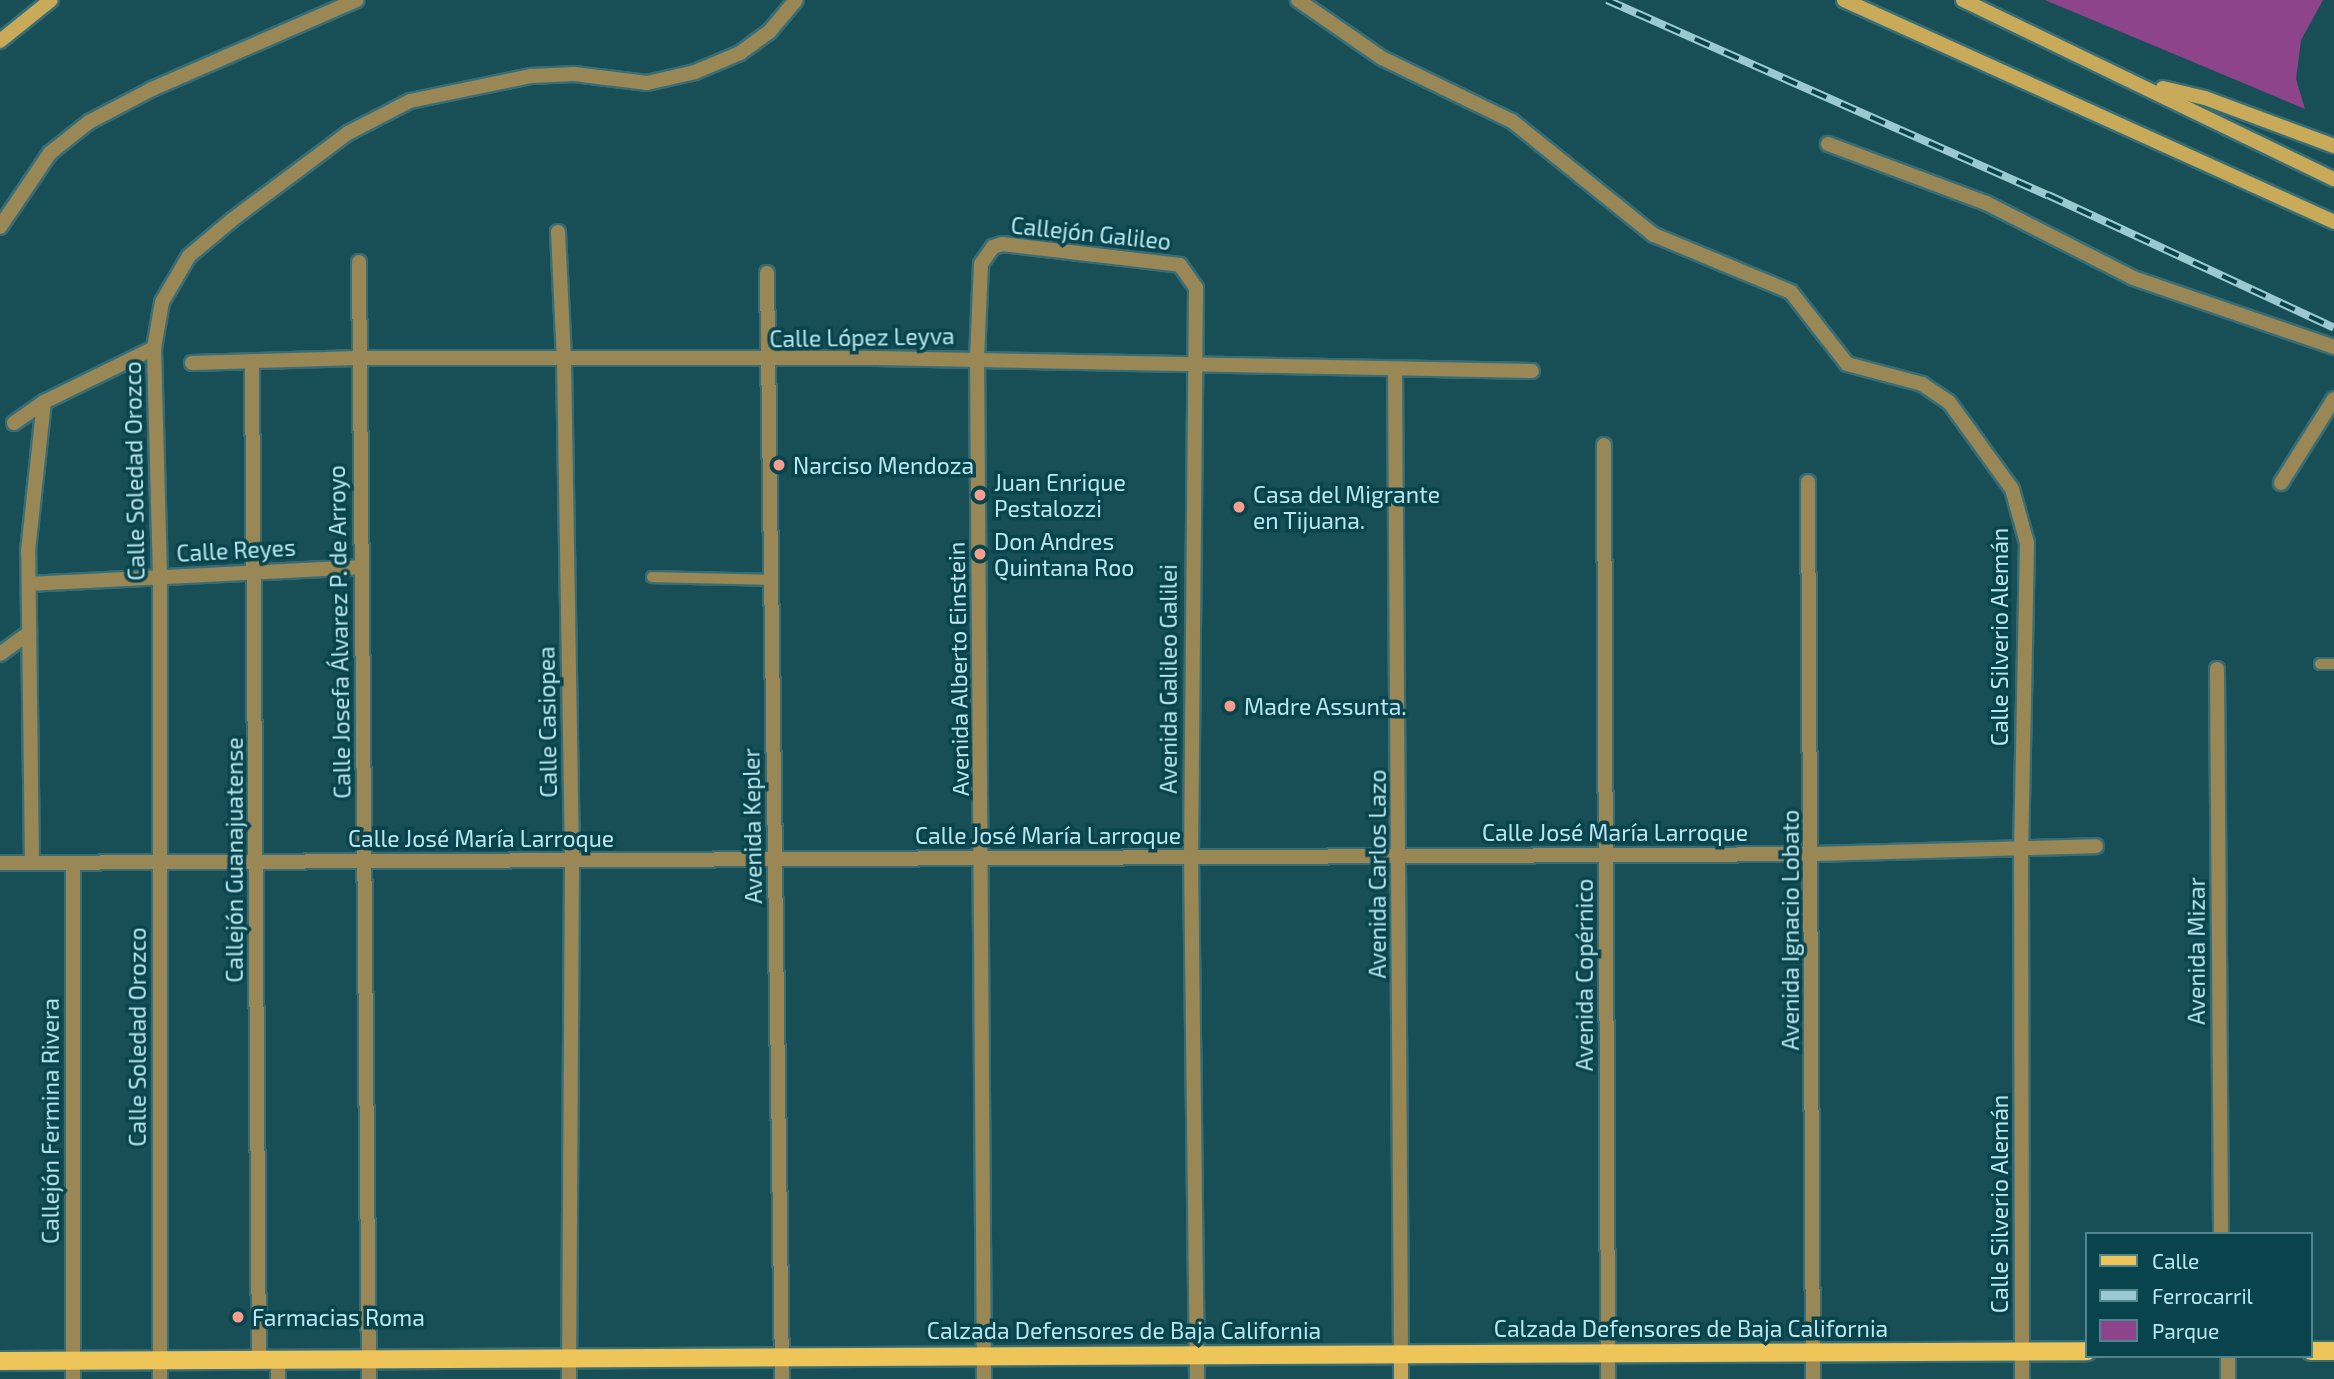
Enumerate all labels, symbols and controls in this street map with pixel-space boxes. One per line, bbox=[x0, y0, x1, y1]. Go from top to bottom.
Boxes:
street label: Callejón Galileo bbox=[1010, 211, 1172, 255]
street label: Calle López Leyva bbox=[769, 322, 955, 352]
street label: Calle Soledad Orozco bbox=[118, 361, 150, 581]
place label: Narciso Mendoza bbox=[793, 451, 974, 479]
marker: Narciso Mendoza bbox=[771, 457, 787, 473]
street label: Calle Josefa Álvarez P. de Arroyo bbox=[322, 464, 356, 800]
place label: Juan Enrique Pestalozzi bbox=[994, 468, 1126, 522]
place label: Casa del Migrante en Tijuana. bbox=[1253, 480, 1441, 534]
marker: Juan Enrique Pestalozzi bbox=[972, 487, 988, 503]
marker: Casa del Migrante en Tijuana. bbox=[1231, 499, 1247, 515]
place label: Don Andres Quintana Roo bbox=[994, 527, 1134, 581]
street label: Calle Silverio Alemán bbox=[1985, 528, 2013, 746]
street label: Calle Reyes bbox=[176, 533, 296, 567]
street label: Avenida Alberto Einstein bbox=[942, 541, 974, 797]
marker: Don Andres Quintana Roo bbox=[972, 546, 988, 562]
street label: Avenida Galileo Galilei bbox=[1154, 564, 1182, 794]
street label: Calle Casiopea bbox=[532, 646, 562, 798]
place label: Madre Assunta. bbox=[1244, 692, 1407, 720]
marker: Madre Assunta. bbox=[1222, 698, 1238, 714]
street label: Callejón Guanajuatense bbox=[220, 737, 248, 983]
street label: Avenida Kepler bbox=[737, 748, 767, 904]
street label: Avenida Carlos Lazo bbox=[1363, 769, 1391, 979]
street label: Avenida Ignacio Lobato bbox=[1776, 810, 1804, 1050]
street label: Calle José María Larroque bbox=[1482, 818, 1748, 846]
street label: Calle José María Larroque bbox=[915, 821, 1181, 849]
street label: Calle José María Larroque bbox=[348, 824, 614, 852]
street label: Avenida Mizar bbox=[2182, 877, 2210, 1025]
street label: Avenida Copérnico bbox=[1570, 879, 1598, 1071]
street label: Calle Soledad Orozco bbox=[123, 927, 151, 1147]
street label: Callejón Fermina Rivera bbox=[36, 998, 64, 1244]
street label: Calle Silverio Alemán bbox=[1985, 1095, 2013, 1313]
legend bbox=[2086, 1232, 2313, 1358]
text: Calle bbox=[2152, 1248, 2199, 1273]
text: Ferrocarril bbox=[2152, 1283, 2253, 1308]
place label: Farmacias Roma bbox=[252, 1303, 425, 1331]
marker: Farmacias Roma bbox=[230, 1309, 246, 1325]
street label: Calzada Defensores de Baja California bbox=[1494, 1314, 1888, 1342]
street label: Calzada Defensores de Baja California bbox=[927, 1316, 1321, 1344]
text: Parque bbox=[2152, 1318, 2219, 1343]

